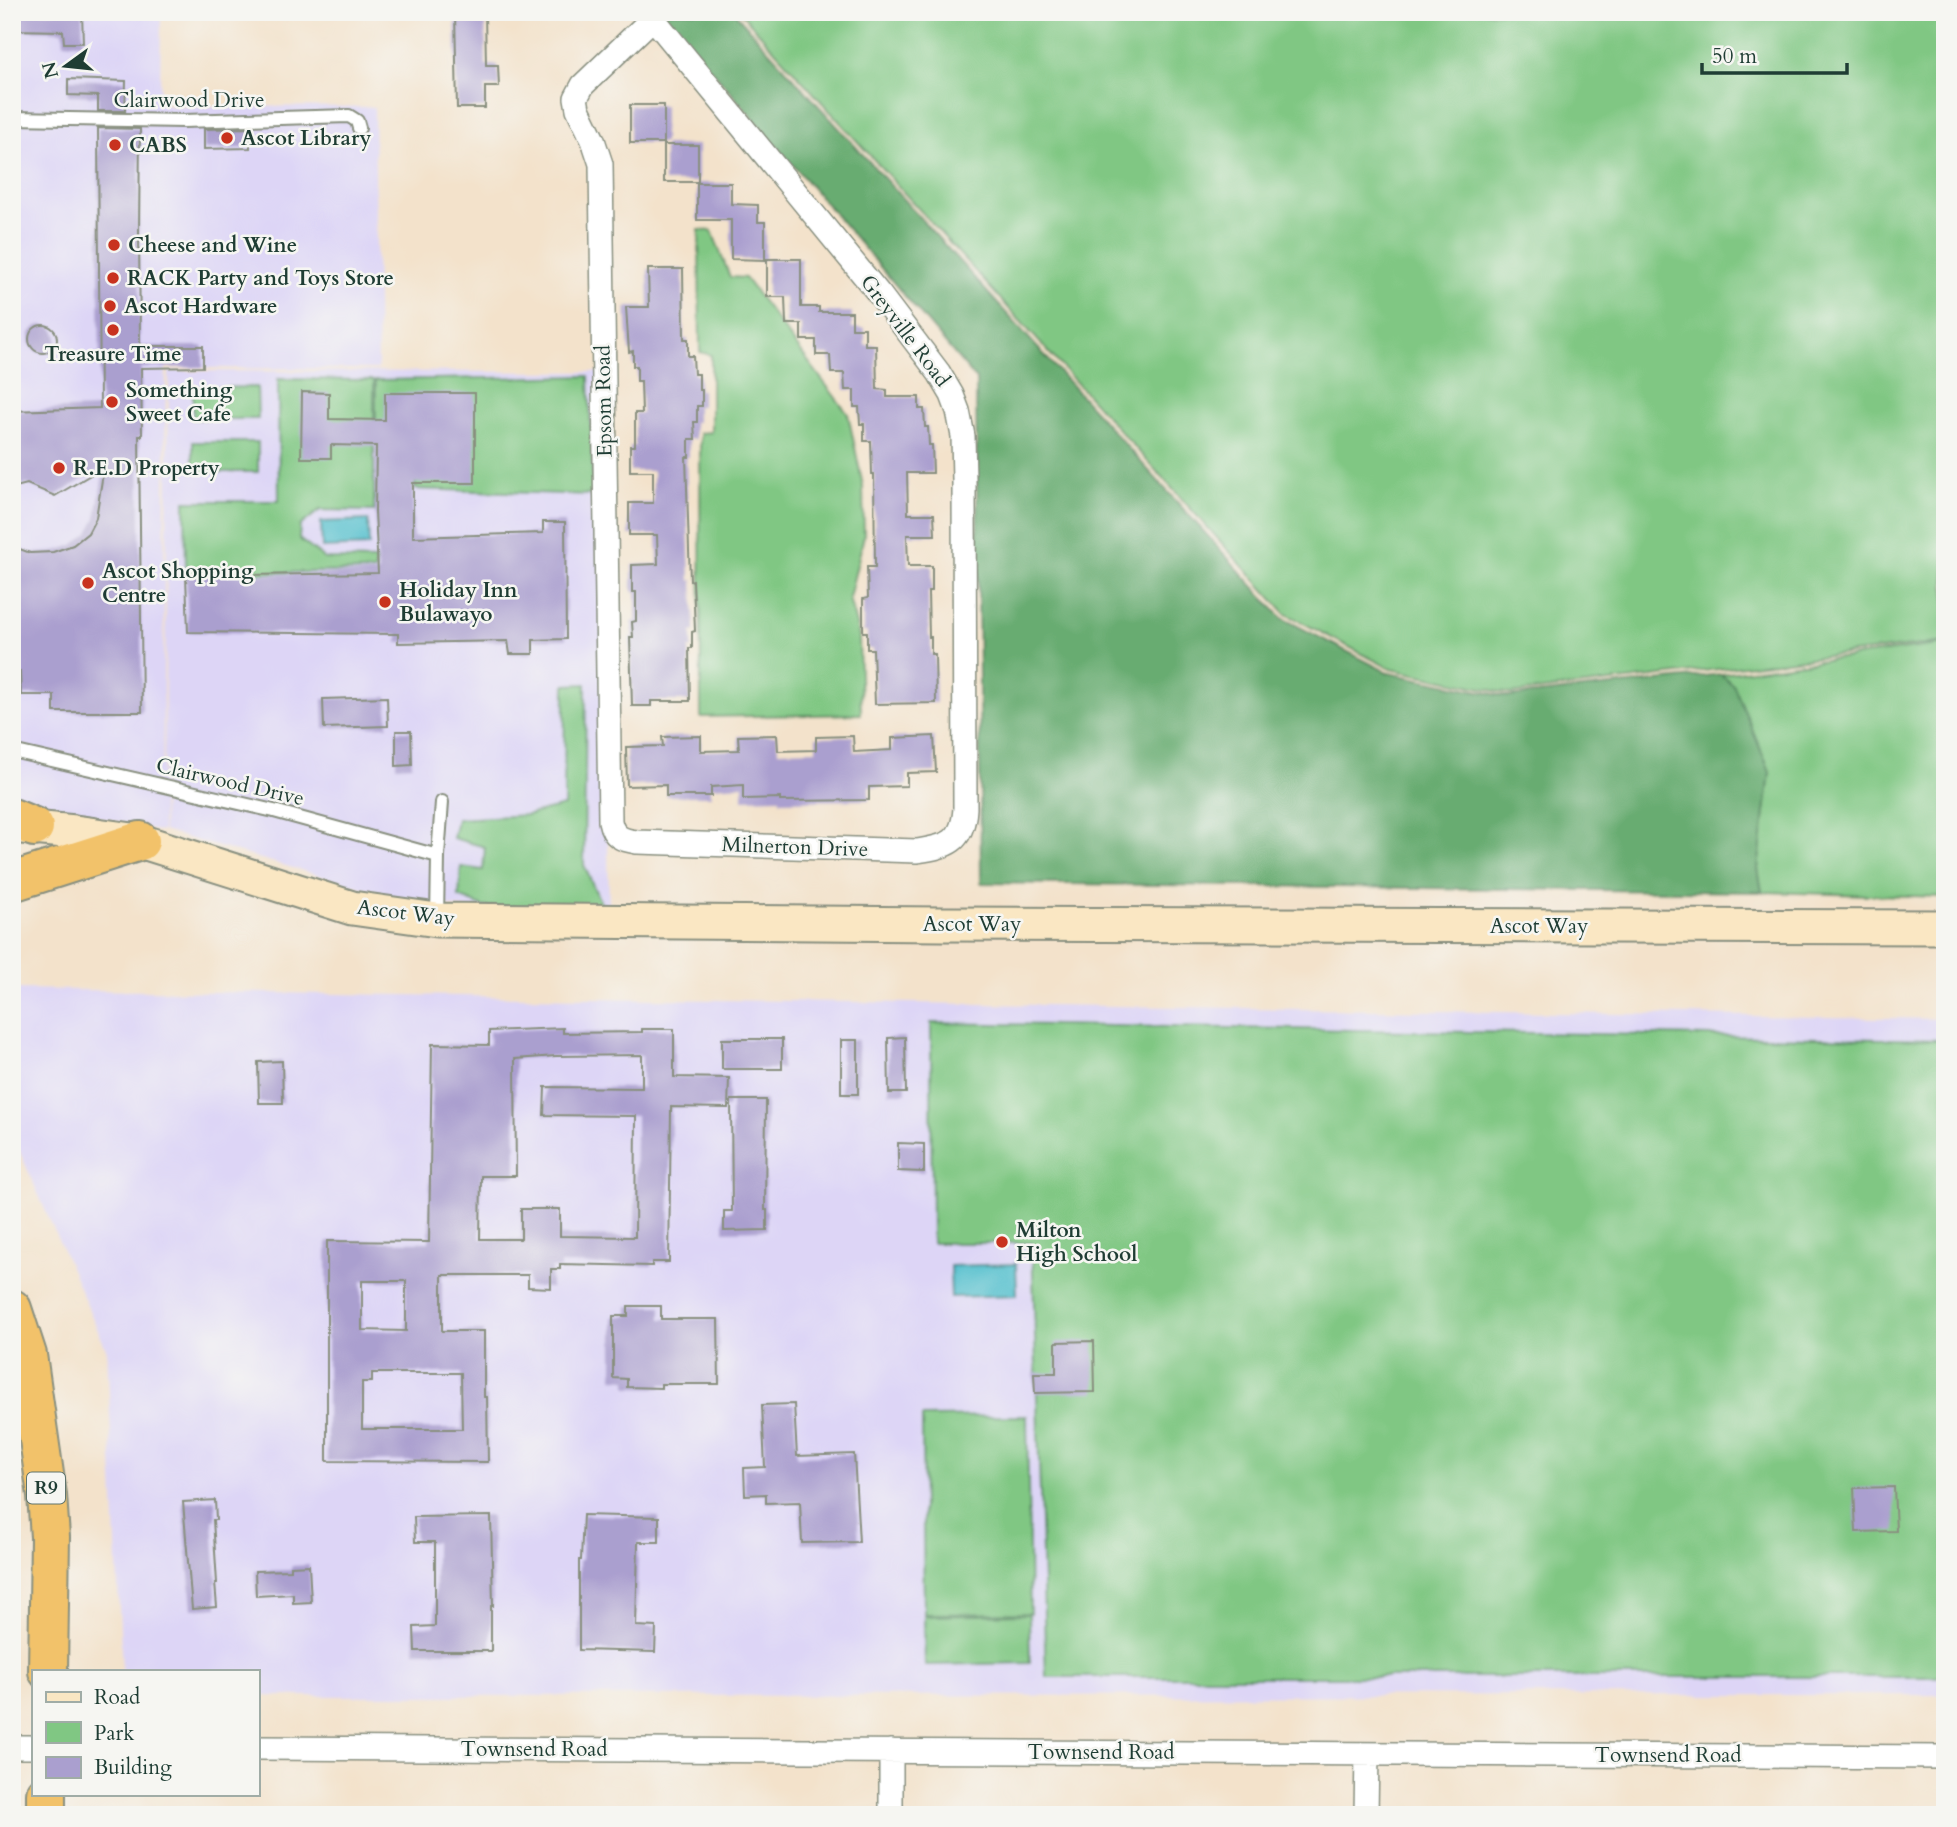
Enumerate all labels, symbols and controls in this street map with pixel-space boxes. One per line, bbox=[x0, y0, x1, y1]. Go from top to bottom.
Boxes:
north arrow bbox=[32, 32, 102, 102]
scale bar bbox=[1702, 32, 1847, 76]
text: 50 m bbox=[1712, 42, 1757, 71]
text: N bbox=[36, 58, 65, 81]
street label: Clairwood Drive bbox=[113, 86, 265, 115]
place label: Ascot Library bbox=[241, 124, 371, 153]
marker: Ascot Library bbox=[219, 130, 235, 146]
place label: CABS bbox=[129, 131, 187, 160]
marker: CABS bbox=[107, 137, 123, 153]
place label: Cheese and Wine bbox=[128, 231, 297, 260]
marker: Cheese and Wine bbox=[106, 237, 122, 253]
place label: RACK Party and Toys Store bbox=[127, 264, 394, 293]
street label: Greyville Road bbox=[853, 269, 957, 393]
marker: RACK Party and Toys Store bbox=[105, 270, 121, 286]
place label: Ascot Hardware bbox=[124, 292, 277, 321]
marker: Ascot Hardware bbox=[102, 298, 118, 314]
marker: Treasure Time bbox=[105, 322, 121, 338]
place label: Treasure Time bbox=[44, 340, 182, 369]
street label: Epsom Road bbox=[589, 345, 619, 457]
place label: Something Sweet Cafe bbox=[126, 376, 233, 429]
marker: Something Sweet Cafe bbox=[104, 394, 120, 410]
place label: R.E.D Property bbox=[73, 454, 220, 483]
marker: R.E.D Property bbox=[51, 460, 67, 476]
place label: Ascot Shopping Centre bbox=[102, 557, 254, 610]
marker: Ascot Shopping Centre bbox=[80, 575, 96, 591]
place label: Holiday Inn Bulawayo bbox=[399, 576, 518, 629]
marker: Holiday Inn Bulawayo bbox=[377, 594, 393, 610]
street label: Clairwood Drive bbox=[153, 751, 307, 813]
street label: Milnerton Drive bbox=[721, 830, 869, 864]
street label: Ascot Way bbox=[355, 893, 457, 933]
street label: Ascot Way bbox=[923, 910, 1021, 939]
street label: Ascot Way bbox=[1490, 912, 1588, 941]
place label: Milton High School bbox=[1016, 1216, 1137, 1269]
marker: Milton High School bbox=[994, 1234, 1010, 1250]
road number: R9 bbox=[27, 1472, 65, 1504]
legend bbox=[32, 1670, 259, 1796]
text: Road bbox=[94, 1683, 140, 1712]
text: Park bbox=[94, 1719, 135, 1748]
street label: Townsend Road bbox=[461, 1735, 608, 1764]
street label: Townsend Road bbox=[1028, 1738, 1175, 1767]
street label: Townsend Road bbox=[1595, 1741, 1742, 1770]
text: Building bbox=[94, 1753, 172, 1782]

